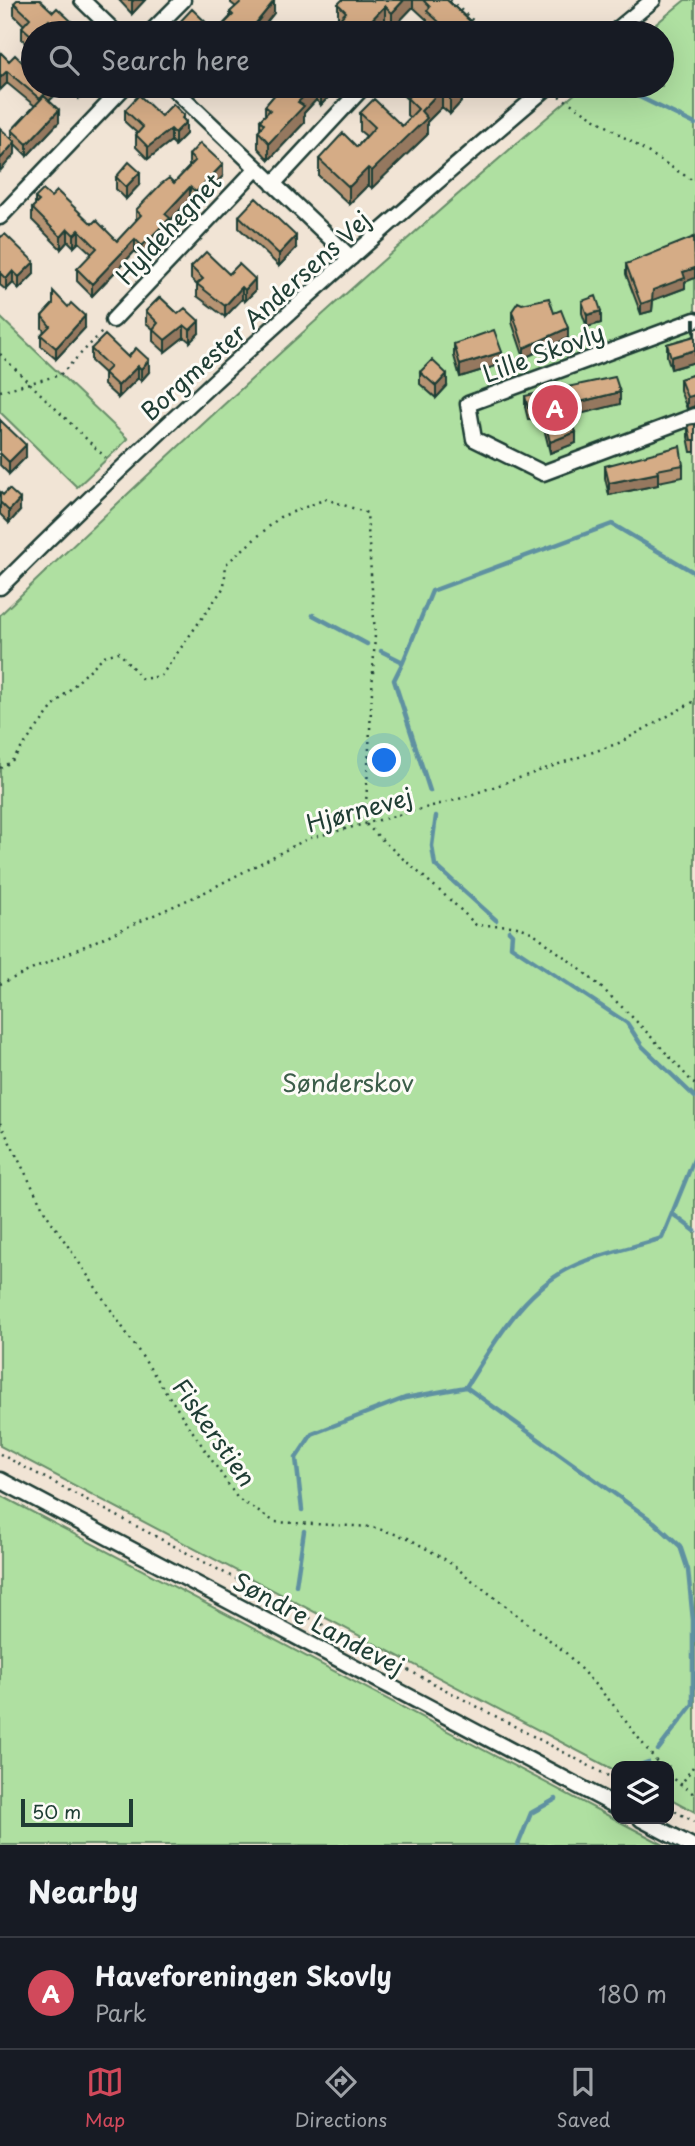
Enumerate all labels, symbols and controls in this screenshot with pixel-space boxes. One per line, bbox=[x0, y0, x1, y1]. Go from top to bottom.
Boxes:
search box bbox=[21, 21, 674, 98]
text: Search here bbox=[101, 40, 250, 79]
icon: search bbox=[45, 41, 83, 79]
street label: Hyldehegnet bbox=[107, 164, 229, 292]
street label: Borgmester Andersens Vej bbox=[132, 202, 378, 428]
street label: Lille Skovly bbox=[477, 313, 609, 391]
pin: A bbox=[532, 382, 578, 434]
your location bbox=[367, 743, 401, 777]
street label: Hjørnevej bbox=[302, 778, 416, 840]
park label: Sønderskov bbox=[282, 1064, 414, 1100]
street label: Fiskerstien bbox=[165, 1371, 265, 1493]
street label: Søndre Landevej bbox=[227, 1563, 411, 1683]
map controls bbox=[611, 1761, 674, 1824]
button: layers bbox=[611, 1761, 674, 1824]
scale bar bbox=[21, 1796, 133, 1828]
text: 50 m bbox=[32, 1797, 81, 1825]
text: Nearby bbox=[28, 1868, 138, 1913]
text: Haveforeningen Skovly bbox=[95, 1956, 392, 1995]
text: A bbox=[42, 1976, 60, 2011]
text: 180 m bbox=[598, 1976, 667, 2011]
text: Park bbox=[95, 1995, 146, 2030]
tab: Map bbox=[85, 2063, 125, 2133]
tab: Directions bbox=[295, 2063, 387, 2133]
tab: Saved bbox=[556, 2063, 610, 2133]

